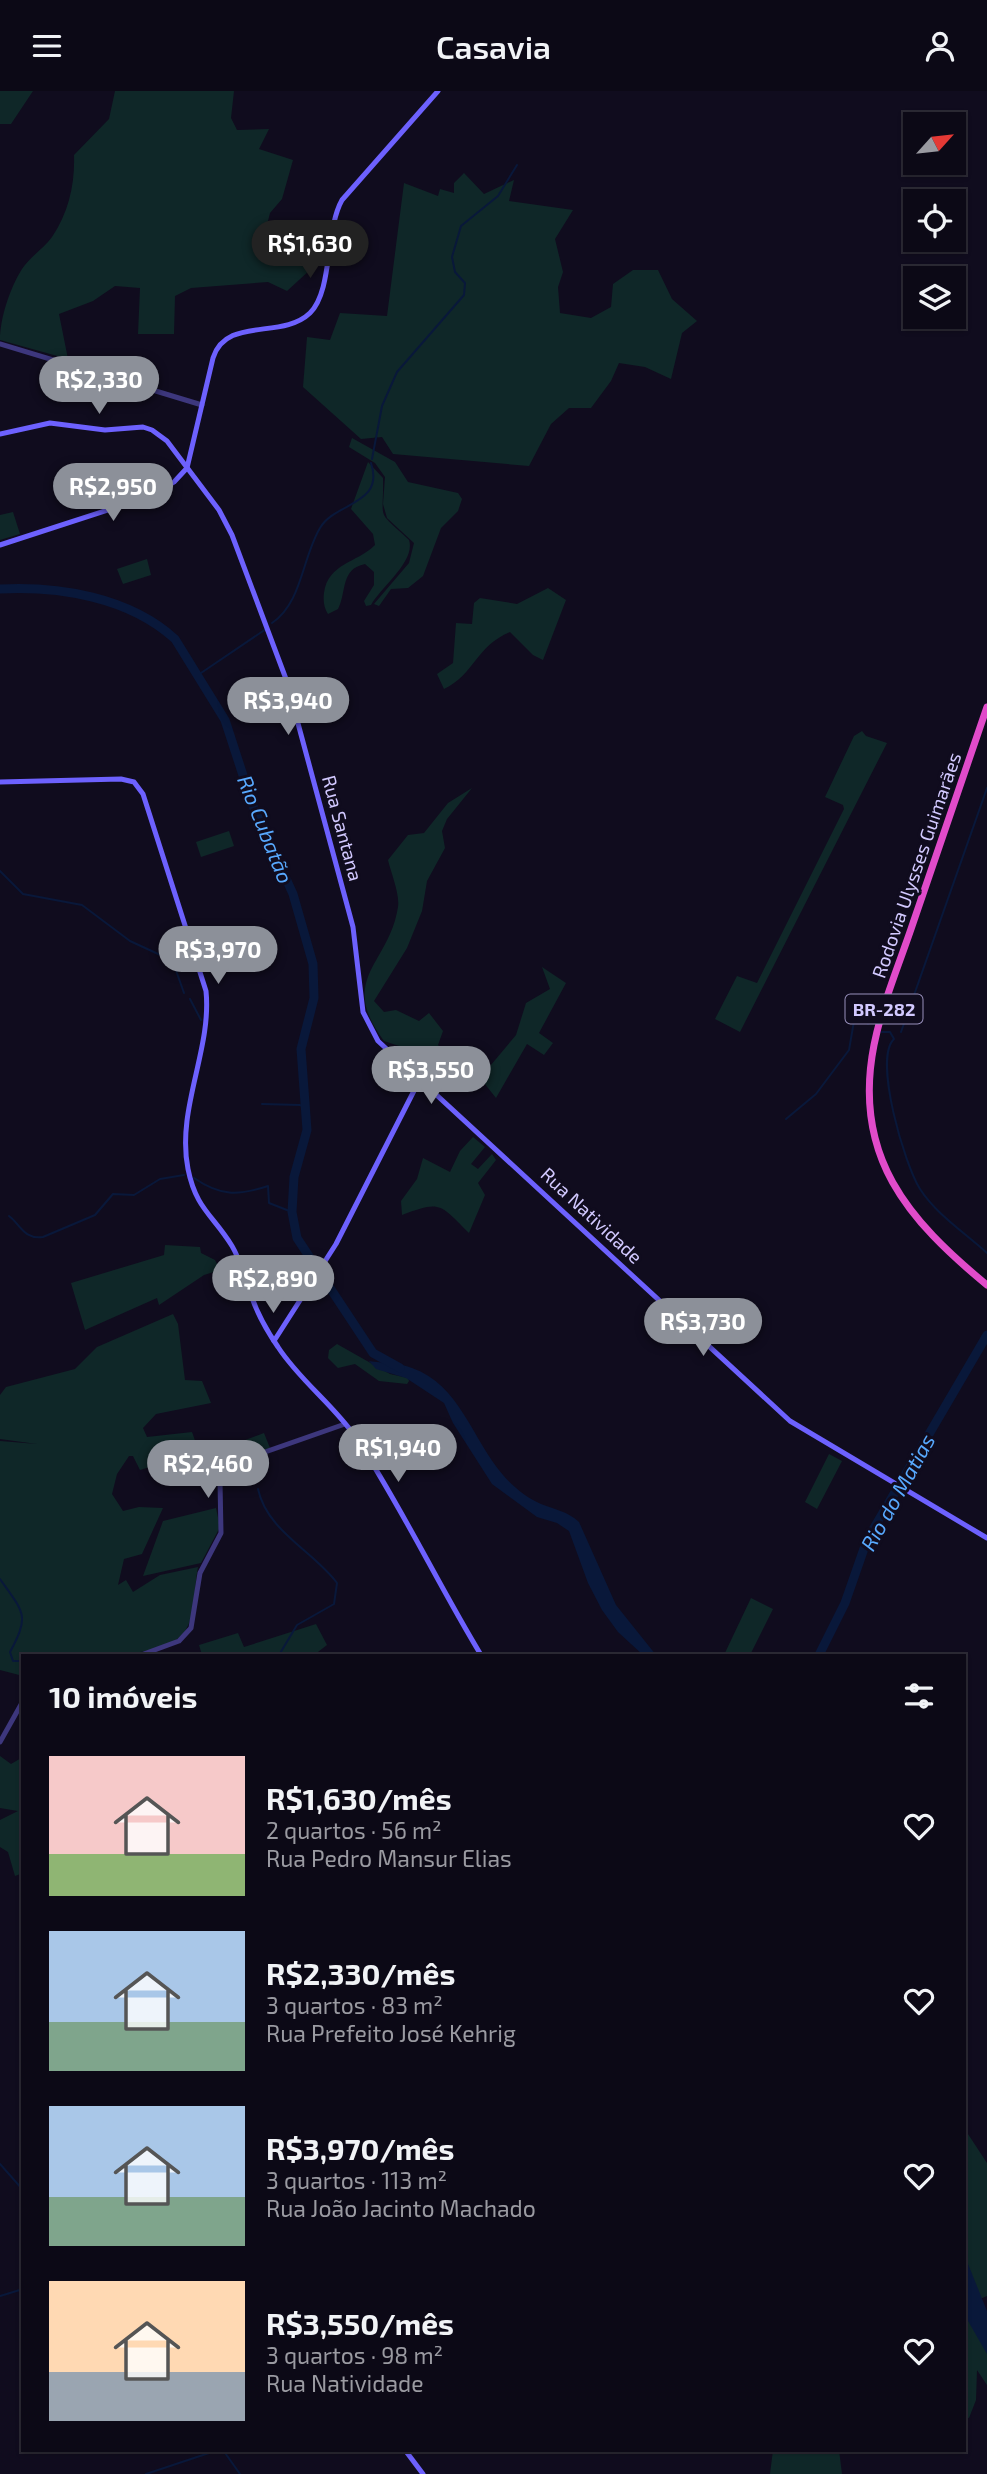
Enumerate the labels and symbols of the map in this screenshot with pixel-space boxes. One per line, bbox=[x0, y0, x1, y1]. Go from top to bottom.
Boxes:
north arrow bbox=[903, 112, 966, 175]
pin: R$1,630 bbox=[245, 221, 375, 280]
pin: R$2,330 bbox=[34, 357, 164, 416]
pin: R$2,950 bbox=[48, 463, 178, 523]
pin: R$3,940 bbox=[223, 677, 353, 737]
street label: Rodovia Ulysses Guimarães bbox=[867, 749, 965, 981]
water label: Rio Cubatão bbox=[233, 771, 299, 887]
street label: Rua Santana bbox=[318, 773, 368, 883]
pin: R$3,970 bbox=[153, 927, 283, 986]
road number: BR-282 bbox=[846, 994, 922, 1023]
pin: R$3,550 bbox=[366, 1047, 496, 1106]
street label: Rua Natividade bbox=[537, 1162, 647, 1268]
pin: R$2,890 bbox=[208, 1255, 338, 1315]
pin: R$3,730 bbox=[638, 1299, 768, 1358]
pin: R$1,940 bbox=[333, 1425, 463, 1484]
water label: Rio do Matias bbox=[855, 1429, 939, 1555]
pin: R$2,460 bbox=[143, 1441, 273, 1500]

